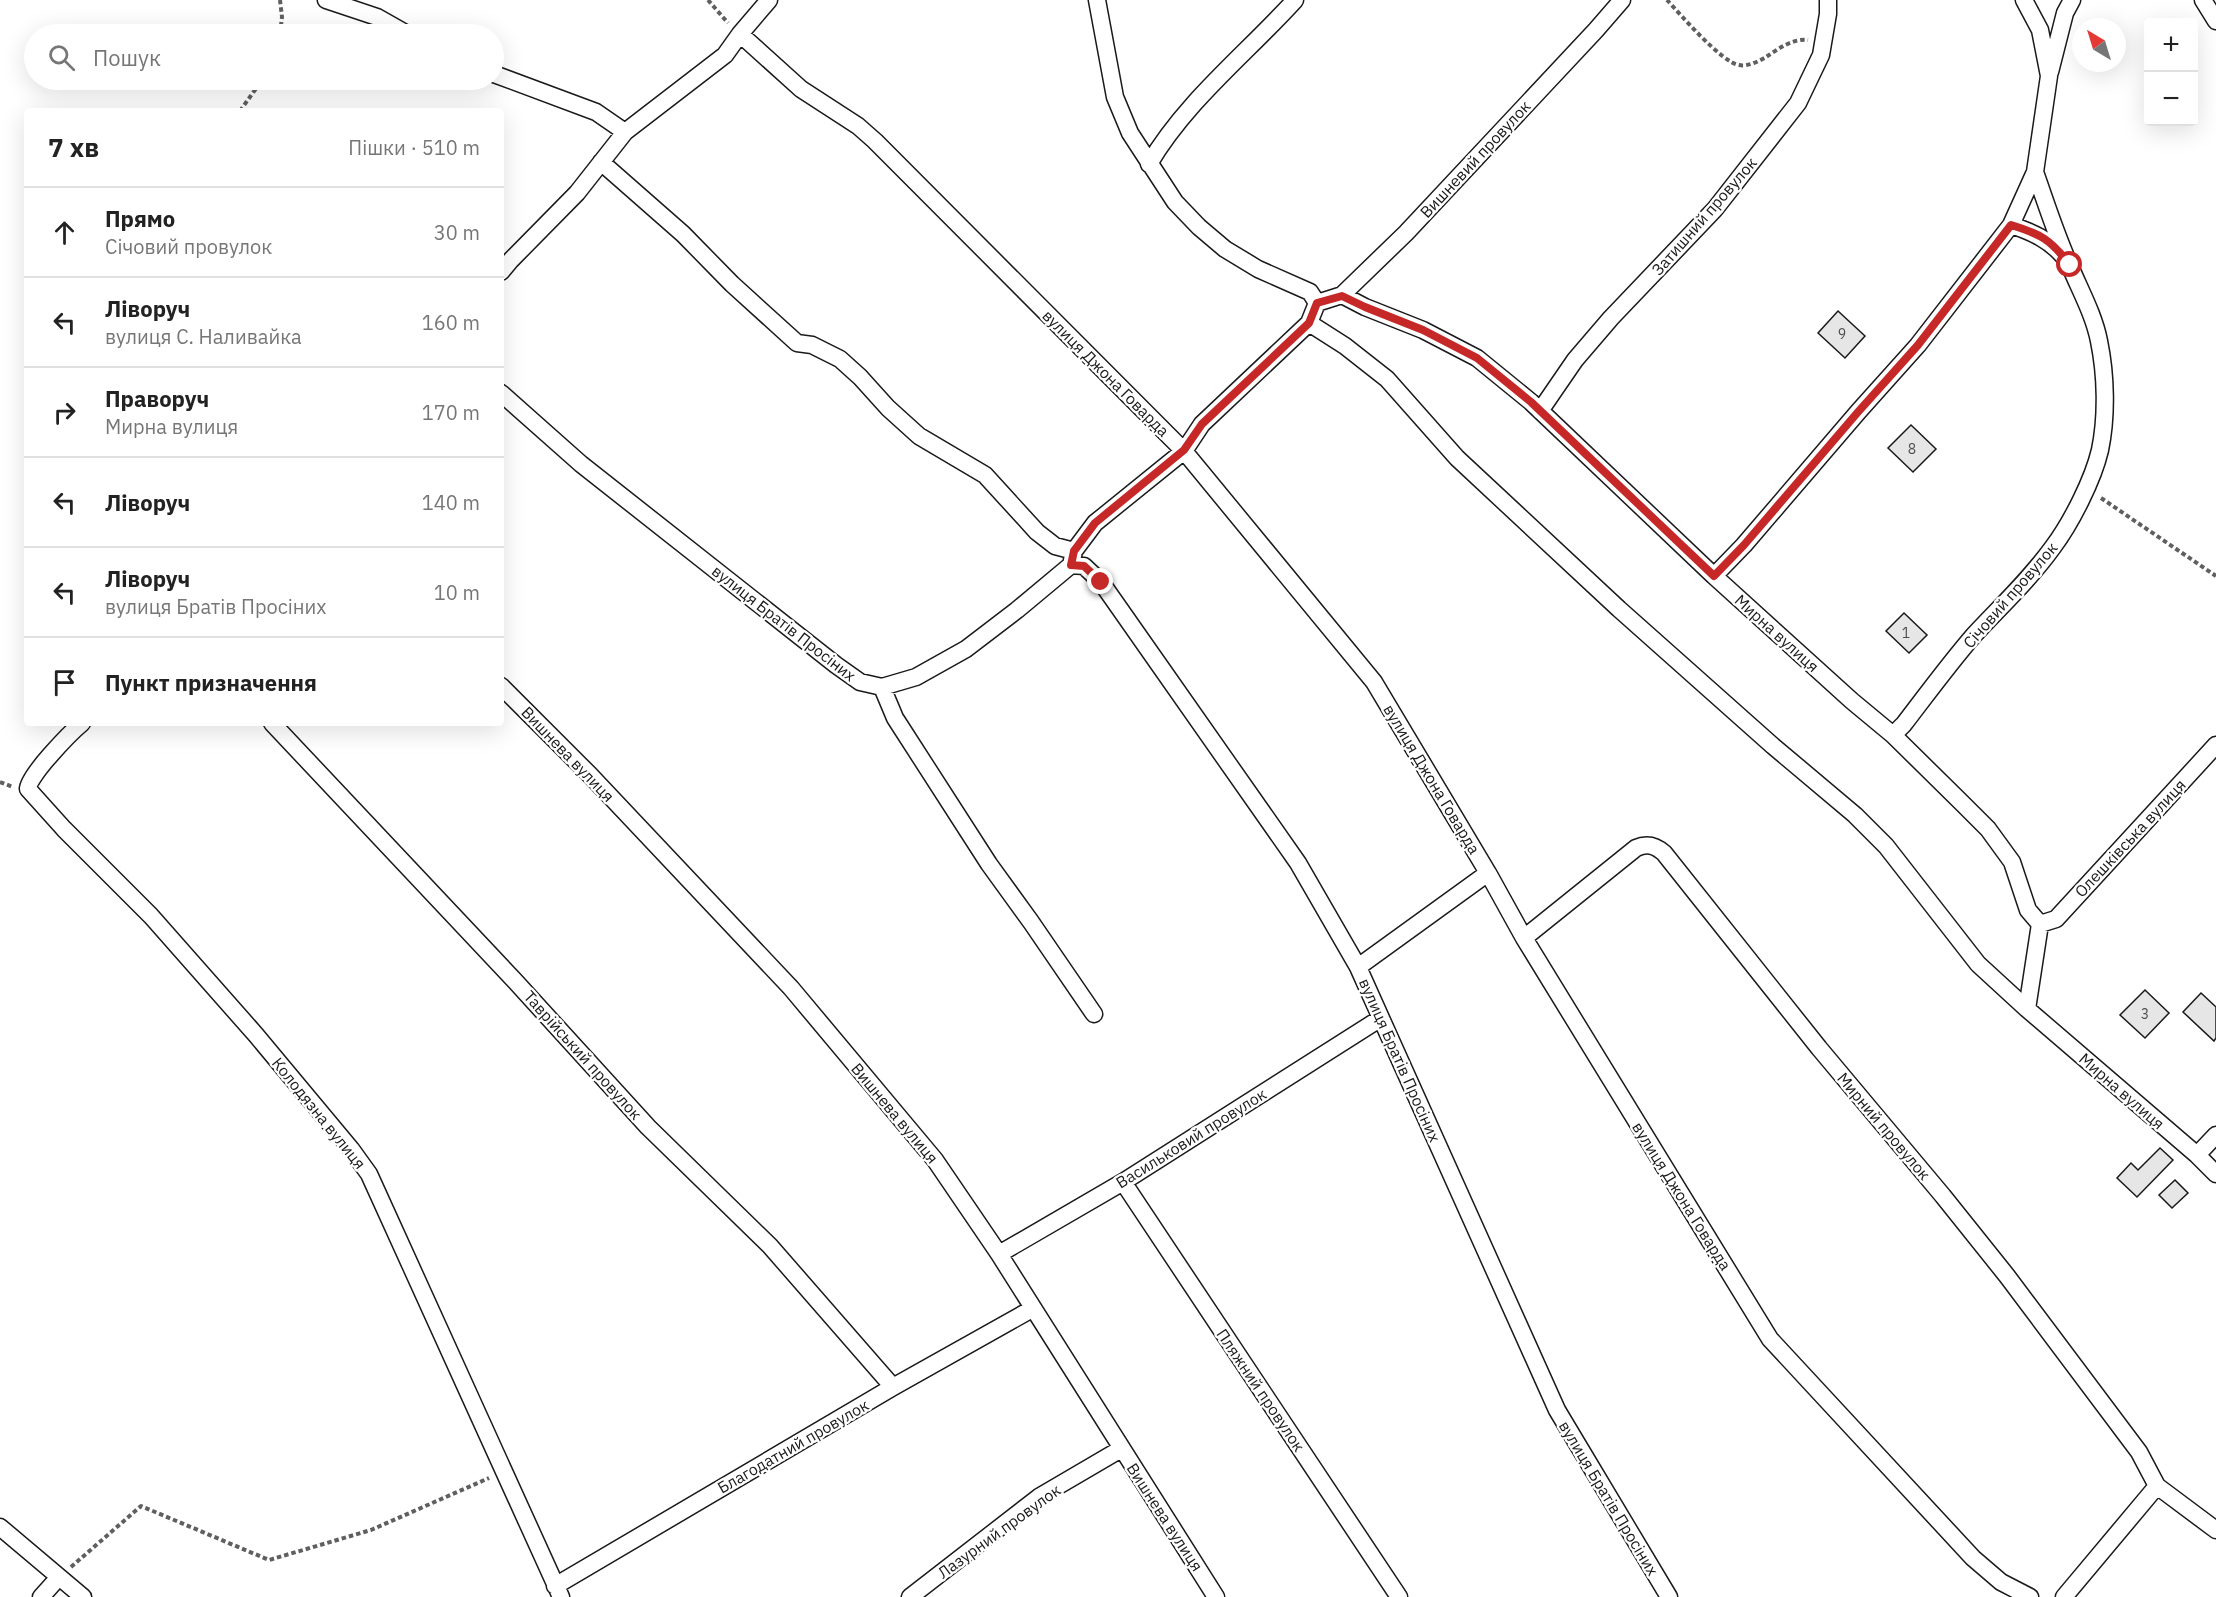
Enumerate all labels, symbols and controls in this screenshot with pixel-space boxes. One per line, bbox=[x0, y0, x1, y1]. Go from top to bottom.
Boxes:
north arrow bbox=[2072, 18, 2126, 72]
map controls bbox=[2144, 18, 2198, 126]
button: + bbox=[2144, 18, 2198, 72]
search box bbox=[24, 24, 504, 90]
icon: search bbox=[45, 41, 78, 74]
text: Пошук bbox=[93, 43, 161, 72]
button: − bbox=[2144, 72, 2198, 126]
street label: Вишневий провулок bbox=[1415, 96, 1535, 222]
text: 7 хв bbox=[48, 130, 99, 164]
text: Пішки · 510 m bbox=[348, 134, 480, 161]
street label: Затишний провулок bbox=[1647, 153, 1761, 279]
text: Прямо bbox=[105, 204, 175, 233]
icon: ahead bbox=[48, 216, 81, 249]
text: 30 m bbox=[434, 219, 480, 246]
text: Січовий провулок bbox=[105, 233, 272, 260]
route start bbox=[2056, 251, 2082, 277]
text: Ліворуч bbox=[105, 294, 190, 323]
street label: вулиця Джона Говарда bbox=[1038, 305, 1174, 441]
icon: left bbox=[48, 306, 81, 339]
text: 160 m bbox=[422, 309, 480, 336]
text: вулиця С. Наливайка bbox=[105, 323, 302, 350]
house number: 9 bbox=[1838, 325, 1846, 343]
text: Праворуч bbox=[105, 384, 209, 413]
icon: right bbox=[48, 396, 81, 429]
text: 170 m bbox=[422, 399, 480, 426]
text: Мирна вулиця bbox=[105, 413, 238, 440]
house number: 8 bbox=[1908, 440, 1916, 458]
icon: left bbox=[48, 486, 81, 519]
text: Ліворуч bbox=[105, 488, 190, 517]
text: 140 m bbox=[422, 489, 480, 516]
street label: Січовий провулок bbox=[1959, 538, 2062, 652]
street label: вулиця Братів Просіних bbox=[708, 561, 860, 685]
text: Ліворуч bbox=[105, 564, 190, 593]
route end bbox=[1087, 568, 1113, 594]
icon: left bbox=[48, 576, 81, 609]
text: 10 m bbox=[434, 579, 480, 606]
street label: Мирна вулиця bbox=[1731, 590, 1823, 676]
text: вулиця Братів Просіних bbox=[105, 593, 326, 620]
house number: 1 bbox=[1902, 624, 1910, 642]
icon: arrive bbox=[48, 666, 81, 699]
text: Пункт призначення bbox=[105, 668, 317, 697]
street label: вулиця Джона Говарда bbox=[1379, 700, 1485, 858]
street label: Вишнева вулиця bbox=[517, 702, 619, 806]
street label: Олешківська вулиця bbox=[2070, 775, 2190, 901]
street label: вулиця Братів Просіних bbox=[1355, 975, 1445, 1145]
street label: Таврійський провулок bbox=[520, 986, 646, 1124]
house number: 3 bbox=[2141, 1005, 2149, 1023]
street label: Мирна вулиця bbox=[2075, 1049, 2169, 1133]
street label: Колодязна вулиця bbox=[268, 1053, 370, 1173]
street label: Вишнева вулиця bbox=[847, 1059, 943, 1167]
street label: Мирний провулок bbox=[1833, 1068, 1935, 1184]
street label: Васильковий провулок bbox=[1112, 1083, 1270, 1192]
street label: вулиця Джона Говарда bbox=[1628, 1118, 1736, 1274]
street label: Пляжний провулок bbox=[1213, 1325, 1310, 1455]
street label: Благодатний провулок bbox=[714, 1394, 872, 1498]
street label: вулиця Братів Просіних bbox=[1555, 1417, 1663, 1579]
street label: Вишнева вулиця bbox=[1123, 1459, 1207, 1575]
street label: Лазурний провулок bbox=[934, 1479, 1065, 1582]

